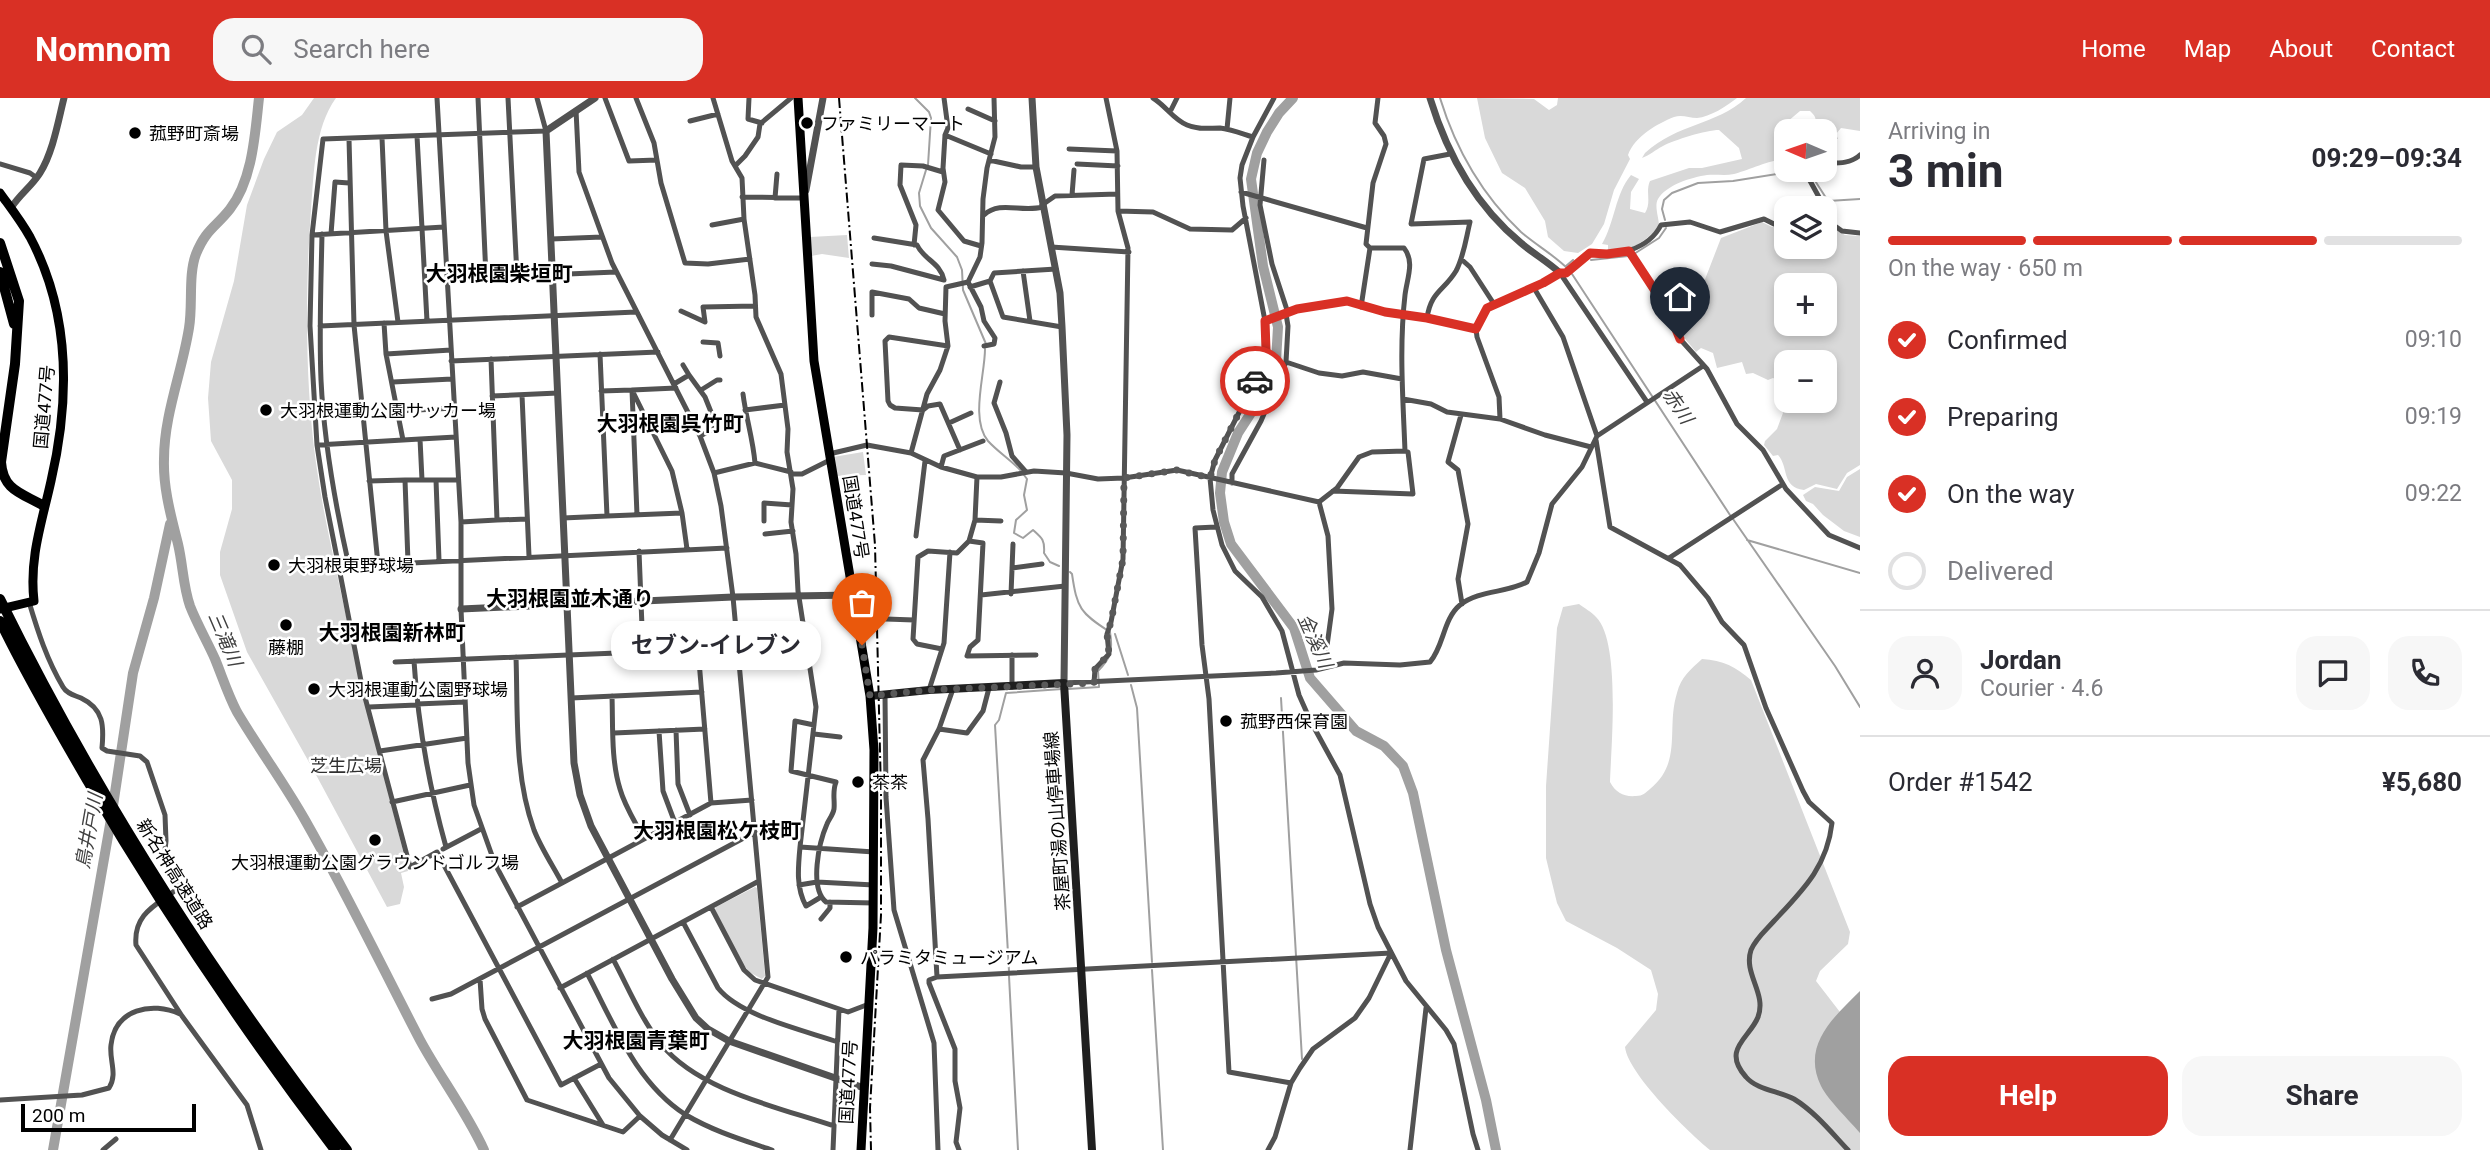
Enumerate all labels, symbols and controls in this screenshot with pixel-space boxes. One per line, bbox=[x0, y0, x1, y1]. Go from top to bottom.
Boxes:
search box bbox=[213, 18, 703, 81]
text: Nomnom bbox=[35, 30, 171, 69]
icon: search bbox=[237, 30, 275, 68]
text: Search here bbox=[293, 34, 430, 64]
text: Home bbox=[2081, 35, 2146, 63]
text: Map bbox=[2184, 35, 2231, 63]
text: About bbox=[2269, 35, 2333, 63]
text: Contact bbox=[2371, 35, 2455, 63]
place label: ファミリーマート bbox=[821, 113, 965, 134]
marker: ファミリーマート bbox=[799, 115, 815, 131]
text: Arriving in bbox=[1888, 118, 1991, 145]
north arrow bbox=[1774, 119, 1838, 182]
map controls bbox=[1774, 119, 1837, 413]
place label: 菰野町斎場 bbox=[149, 123, 239, 144]
marker: 菰野町斎場 bbox=[127, 125, 143, 141]
text: 09:29–09:34 bbox=[2312, 143, 2462, 173]
text: 3 min bbox=[1888, 144, 2004, 198]
button: layers bbox=[1774, 196, 1837, 259]
text: On the way · 650 m bbox=[1888, 255, 2083, 282]
district label: 大羽根園柴垣町 bbox=[426, 262, 573, 286]
pin bbox=[1650, 267, 1710, 339]
button: + bbox=[1774, 273, 1837, 336]
icon: home bbox=[1661, 278, 1699, 316]
icon: check bbox=[1888, 321, 1926, 359]
text: Confirmed bbox=[1947, 325, 2068, 355]
text: 09:10 bbox=[2405, 326, 2462, 353]
courier bbox=[1220, 346, 1290, 416]
button: − bbox=[1774, 350, 1837, 413]
icon: car bbox=[1236, 362, 1274, 400]
street label: 国道477号 bbox=[30, 364, 58, 450]
water label: 赤川 bbox=[1658, 384, 1699, 430]
icon: check bbox=[1888, 398, 1926, 436]
place label: 大羽根運動公園サッカー場 bbox=[280, 400, 496, 421]
marker: 大羽根運動公園サッカー場 bbox=[258, 402, 274, 418]
text: Preparing bbox=[1947, 402, 2059, 432]
text: 09:19 bbox=[2405, 403, 2462, 430]
district label: 大羽根園呉竹町 bbox=[597, 412, 744, 436]
street label: 国道477号 bbox=[839, 474, 873, 560]
icon: check bbox=[1888, 475, 1926, 513]
text: On the way bbox=[1947, 479, 2075, 509]
text: 09:22 bbox=[2405, 480, 2462, 507]
place label: 大羽根東野球場 bbox=[288, 555, 414, 576]
text: Delivered bbox=[1947, 556, 2054, 586]
marker: 大羽根東野球場 bbox=[266, 557, 282, 573]
pin bbox=[832, 573, 892, 645]
icon: bag bbox=[843, 584, 881, 622]
district label: 大羽根園並木通り bbox=[486, 587, 654, 611]
water label: 三滝川 bbox=[203, 608, 248, 672]
water label: 金溪川 bbox=[1293, 610, 1338, 674]
marker: 藤棚 bbox=[278, 617, 294, 633]
callout: セブン-イレブン bbox=[610, 620, 820, 670]
district label: 大羽根園新林町 bbox=[319, 621, 466, 645]
text: セブン-イレブン bbox=[631, 632, 801, 659]
button: person bbox=[1888, 636, 1962, 710]
button: chat bbox=[2296, 636, 2370, 710]
button: phone bbox=[2388, 636, 2462, 710]
place label: 藤棚 bbox=[268, 637, 304, 658]
text: Jordan bbox=[1980, 645, 2062, 675]
text: Courier · 4.6 bbox=[1980, 675, 2103, 702]
place label: 大羽根運動公園野球場 bbox=[328, 679, 508, 700]
marker: 大羽根運動公園野球場 bbox=[306, 681, 322, 697]
place label: 菰野西保育園 bbox=[1240, 711, 1348, 732]
marker: 菰野西保育園 bbox=[1218, 713, 1234, 729]
street label: 茶屋町湯の山停車場線 bbox=[1040, 730, 1074, 912]
park label: 芝生広場 bbox=[310, 755, 382, 776]
text: Order #1542 bbox=[1888, 767, 2033, 797]
text: ¥5,680 bbox=[2382, 767, 2462, 797]
place label: 茶茶 bbox=[872, 772, 908, 793]
marker: 茶茶 bbox=[850, 774, 866, 790]
water label: 鳥井戸川 bbox=[71, 790, 107, 870]
street label: 新名神高速道路 bbox=[133, 815, 217, 933]
district label: 大羽根園松ケ枝町 bbox=[633, 819, 801, 843]
marker: 大羽根運動公園グラウンドゴルフ場 bbox=[367, 832, 383, 848]
place label: 大羽根運動公園グラウンドゴルフ場 bbox=[231, 852, 519, 873]
place label: パラミタミュージアム bbox=[860, 947, 1038, 968]
marker: パラミタミュージアム bbox=[838, 949, 854, 965]
district label: 大羽根園青葉町 bbox=[563, 1029, 710, 1053]
street label: 国道477号 bbox=[835, 1039, 861, 1125]
button: Help bbox=[1888, 1056, 2168, 1136]
button: Share bbox=[2182, 1056, 2462, 1136]
scale bar bbox=[21, 1101, 196, 1133]
text: 200 m bbox=[32, 1104, 85, 1127]

